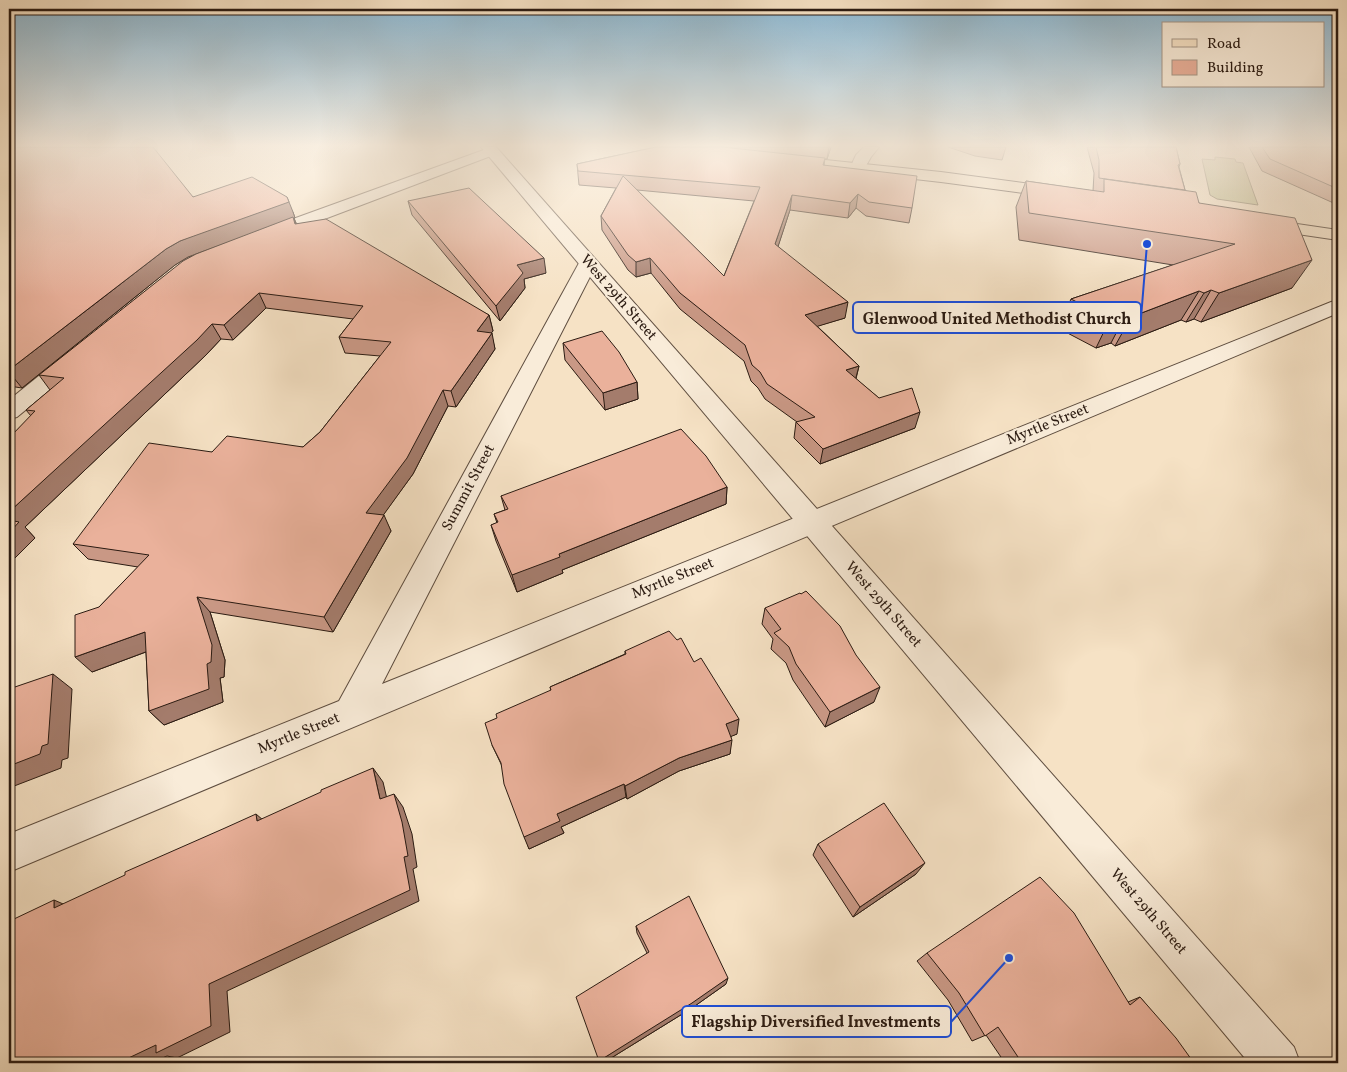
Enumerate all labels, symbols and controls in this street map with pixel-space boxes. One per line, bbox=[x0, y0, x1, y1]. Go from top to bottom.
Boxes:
legend bbox=[1162, 22, 1324, 88]
text: Road bbox=[1207, 34, 1241, 55]
text: Building bbox=[1207, 58, 1264, 79]
street label: West 29th Street bbox=[575, 250, 661, 346]
callout: Glenwood United Methodist Church bbox=[853, 302, 1141, 333]
text: Glenwood United Methodist Church bbox=[863, 309, 1131, 331]
street label: Myrtle Street bbox=[1004, 399, 1092, 451]
street label: Summit Street bbox=[437, 441, 501, 535]
street label: Myrtle Street bbox=[629, 553, 717, 605]
street label: West 29th Street bbox=[840, 557, 926, 653]
street label: Myrtle Street bbox=[255, 708, 343, 760]
street label: West 29th Street bbox=[1105, 864, 1191, 960]
callout: Flagship Diversified Investments bbox=[682, 1006, 951, 1037]
text: Flagship Diversified Investments bbox=[691, 1012, 941, 1034]

